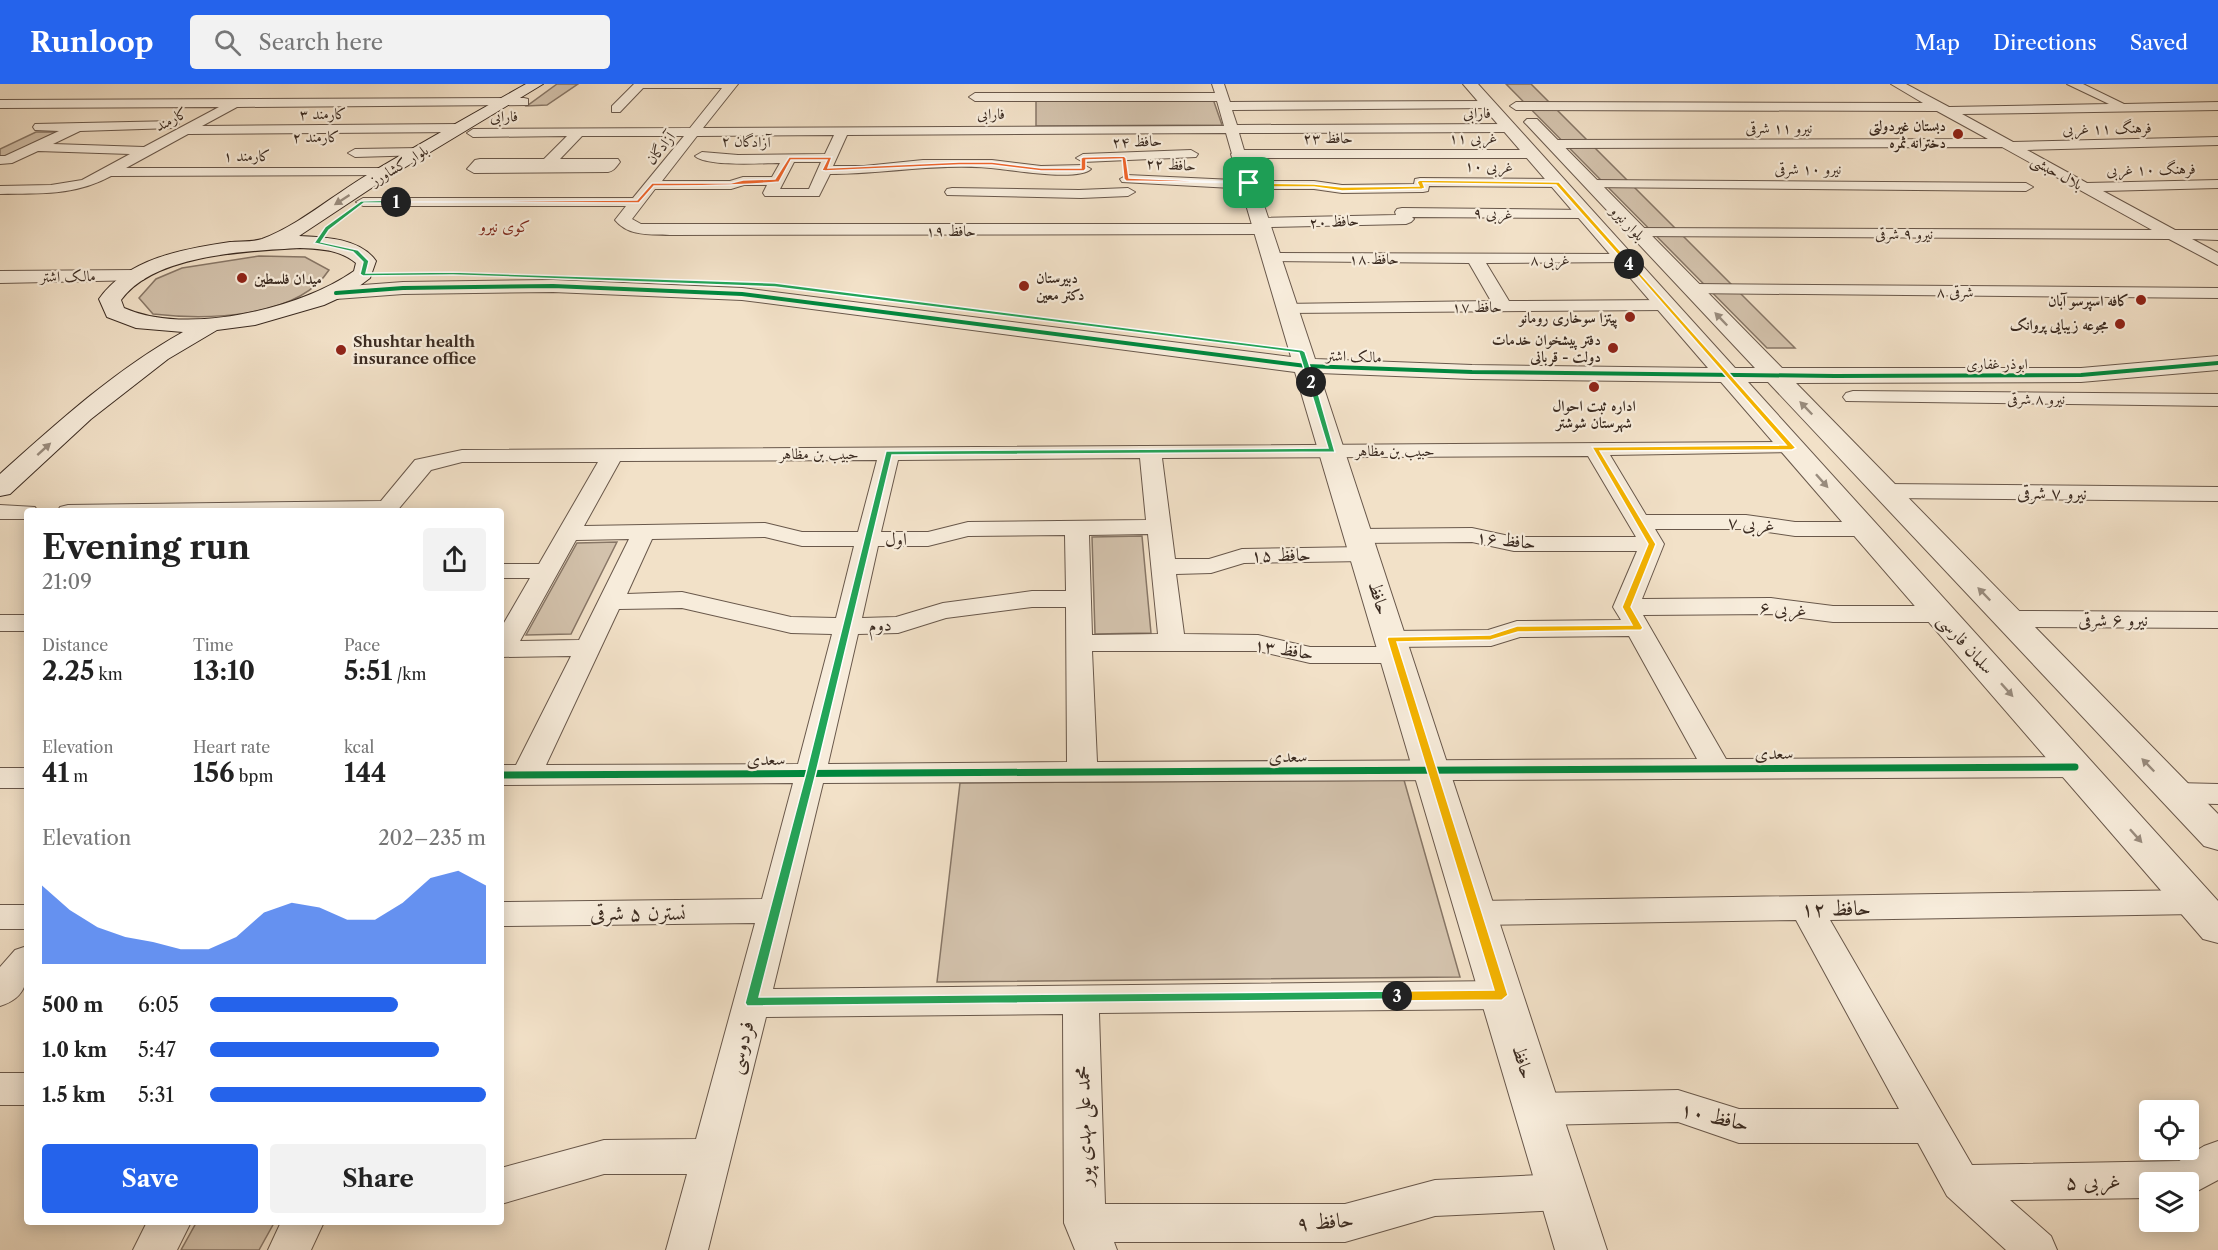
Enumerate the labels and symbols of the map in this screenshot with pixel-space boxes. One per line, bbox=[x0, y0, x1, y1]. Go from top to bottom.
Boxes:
street label: کارمند bbox=[151, 103, 191, 135]
street label: فارابی bbox=[1463, 103, 1491, 124]
street label: کارمند ۳ bbox=[300, 104, 346, 123]
street label: فارابی bbox=[977, 104, 1005, 125]
street label: فارابی bbox=[490, 106, 518, 128]
place label: دبستان غیردولتی دخترانه ثمره bbox=[1869, 116, 1946, 153]
street label: نیرو ۱۱ شرقی bbox=[1746, 118, 1813, 138]
street label: فرهنگ ۱۱ غربی bbox=[2062, 118, 2152, 140]
street label: آزادگان bbox=[641, 126, 680, 168]
street label: کارمند ۲ bbox=[293, 127, 339, 146]
marker: دبستان غیردولتی دخترانه ثمره bbox=[1951, 127, 1965, 141]
street label: حافظ ۲۳ bbox=[1303, 128, 1353, 147]
street label: ۱۱ غربی bbox=[1449, 128, 1497, 149]
street label: آزادگان ۲ bbox=[721, 131, 773, 151]
street label: حافظ ۲۴ bbox=[1112, 131, 1162, 151]
street label: بلوار کشاورز bbox=[365, 140, 432, 191]
street label: کارمند ۱ bbox=[224, 146, 270, 165]
street label: بلال حبشی bbox=[2027, 150, 2086, 196]
street label: حافظ ۲۲ bbox=[1146, 153, 1196, 175]
street label: ۱۰ غربی bbox=[1465, 156, 1513, 178]
pin bbox=[1223, 157, 1274, 208]
street label: نیرو ۱۰ شرقی bbox=[1775, 159, 1842, 179]
street label: فرهنگ ۱۰ غربی bbox=[2106, 159, 2196, 181]
pin: 1 bbox=[381, 187, 411, 217]
one-way arrow bbox=[334, 194, 350, 206]
street label: بلوار نیرو bbox=[1605, 200, 1649, 245]
street label: ۹ غربی bbox=[1473, 202, 1513, 226]
street label: حافظ ۲۰ bbox=[1309, 210, 1359, 232]
district label: کوی نیرو bbox=[478, 216, 530, 237]
street label: حافظ ۱۹ bbox=[926, 221, 976, 240]
street label: نیرو ۹ شرقی bbox=[1875, 224, 1933, 244]
street label: حافظ ۱۸ bbox=[1349, 249, 1399, 268]
pin: 4 bbox=[1614, 249, 1644, 279]
street label: ۸ غربی bbox=[1530, 250, 1570, 271]
street label: مالک اشتر bbox=[38, 266, 96, 286]
place label: دبیرستان دکتر معین bbox=[1036, 268, 1084, 304]
place label: میدان فلسطین bbox=[254, 269, 322, 288]
marker: میدان فلسطین bbox=[235, 271, 249, 285]
marker: دبیرستان دکتر معین bbox=[1017, 279, 1031, 293]
street label: ۸ شرقی bbox=[1937, 282, 1973, 302]
place label: کافه اسپرسو آبان bbox=[2048, 291, 2129, 312]
marker: کافه اسپرسو آبان bbox=[2134, 293, 2148, 307]
street label: حافظ ۱۷ bbox=[1452, 297, 1502, 316]
place label: پیتزا سوخاری رومانو bbox=[1517, 308, 1618, 329]
marker: پیتزا سوخاری رومانو bbox=[1623, 310, 1637, 324]
one-way arrow bbox=[1714, 312, 1728, 326]
place label: مجوعه زیبایی پروانک bbox=[2010, 315, 2109, 335]
marker: مجوعه زیبایی پروانک bbox=[2113, 317, 2127, 331]
place label: دفتر پیشخوان خدمات دولت - قربانی bbox=[1492, 330, 1601, 367]
place label: Shushtar health insurance office bbox=[353, 332, 476, 368]
marker: دفتر پیشخوان خدمات دولت - قربانی bbox=[1606, 341, 1620, 355]
marker: Shushtar health insurance office bbox=[334, 343, 348, 357]
street label: مالک اشتر bbox=[1324, 345, 1382, 366]
street label: ابوذر غفاری bbox=[1966, 354, 2028, 373]
pin: 2 bbox=[1296, 367, 1326, 397]
marker: اداره ثبت احوال شهرستان شوشتر bbox=[1587, 380, 1601, 394]
street label: نیرو ۸ شرقی bbox=[2007, 389, 2065, 409]
place label: اداره ثبت احوال شهرستان شوشتر bbox=[1552, 396, 1636, 433]
one-way arrow bbox=[1799, 401, 1813, 415]
street label: حبیب بن مظاهر bbox=[1353, 441, 1435, 461]
one-way arrow bbox=[36, 442, 51, 456]
street label: حبیب بن مظاهر bbox=[777, 444, 859, 464]
one-way arrow bbox=[1815, 474, 1829, 489]
street label: نیرو ۷ شرقی bbox=[2017, 481, 2087, 506]
street label: ۷ غربی bbox=[1726, 511, 1775, 539]
street label: حافظ ۱۶ bbox=[1475, 526, 1537, 554]
street label: اول bbox=[885, 528, 907, 550]
street label: حافظ ۱۵ bbox=[1251, 543, 1311, 567]
street label: حافظ bbox=[1364, 579, 1394, 617]
one-way arrow bbox=[1978, 587, 1992, 601]
street label: ۶ غربی bbox=[1758, 596, 1807, 624]
street label: سلمان فارسی bbox=[1932, 609, 1999, 680]
street label: نیرو ۶ شرقی bbox=[2078, 609, 2148, 632]
street label: دوم bbox=[868, 614, 892, 641]
street label: حافظ ۱۳ bbox=[1253, 633, 1315, 665]
one-way arrow bbox=[2000, 682, 2013, 697]
street label: سعدی bbox=[1754, 742, 1794, 764]
street label: سعدی bbox=[1268, 745, 1308, 767]
street label: سعدی bbox=[746, 748, 786, 770]
one-way arrow bbox=[2142, 758, 2156, 772]
one-way arrow bbox=[2129, 828, 2142, 843]
street label: حافظ ۱۲ bbox=[1801, 895, 1871, 921]
street label: نسترن ۵ شرقی bbox=[590, 900, 686, 927]
pin: 3 bbox=[1382, 981, 1412, 1011]
street label: فردوسی bbox=[721, 1018, 762, 1077]
street label: حافظ bbox=[1508, 1043, 1538, 1081]
street label: محمد علی مهدی پور bbox=[1069, 1065, 1101, 1189]
street label: حافظ ۱۰ bbox=[1678, 1096, 1752, 1136]
street label: ۵ غربی bbox=[2065, 1168, 2121, 1197]
street label: حافظ ۹ bbox=[1295, 1207, 1355, 1235]

